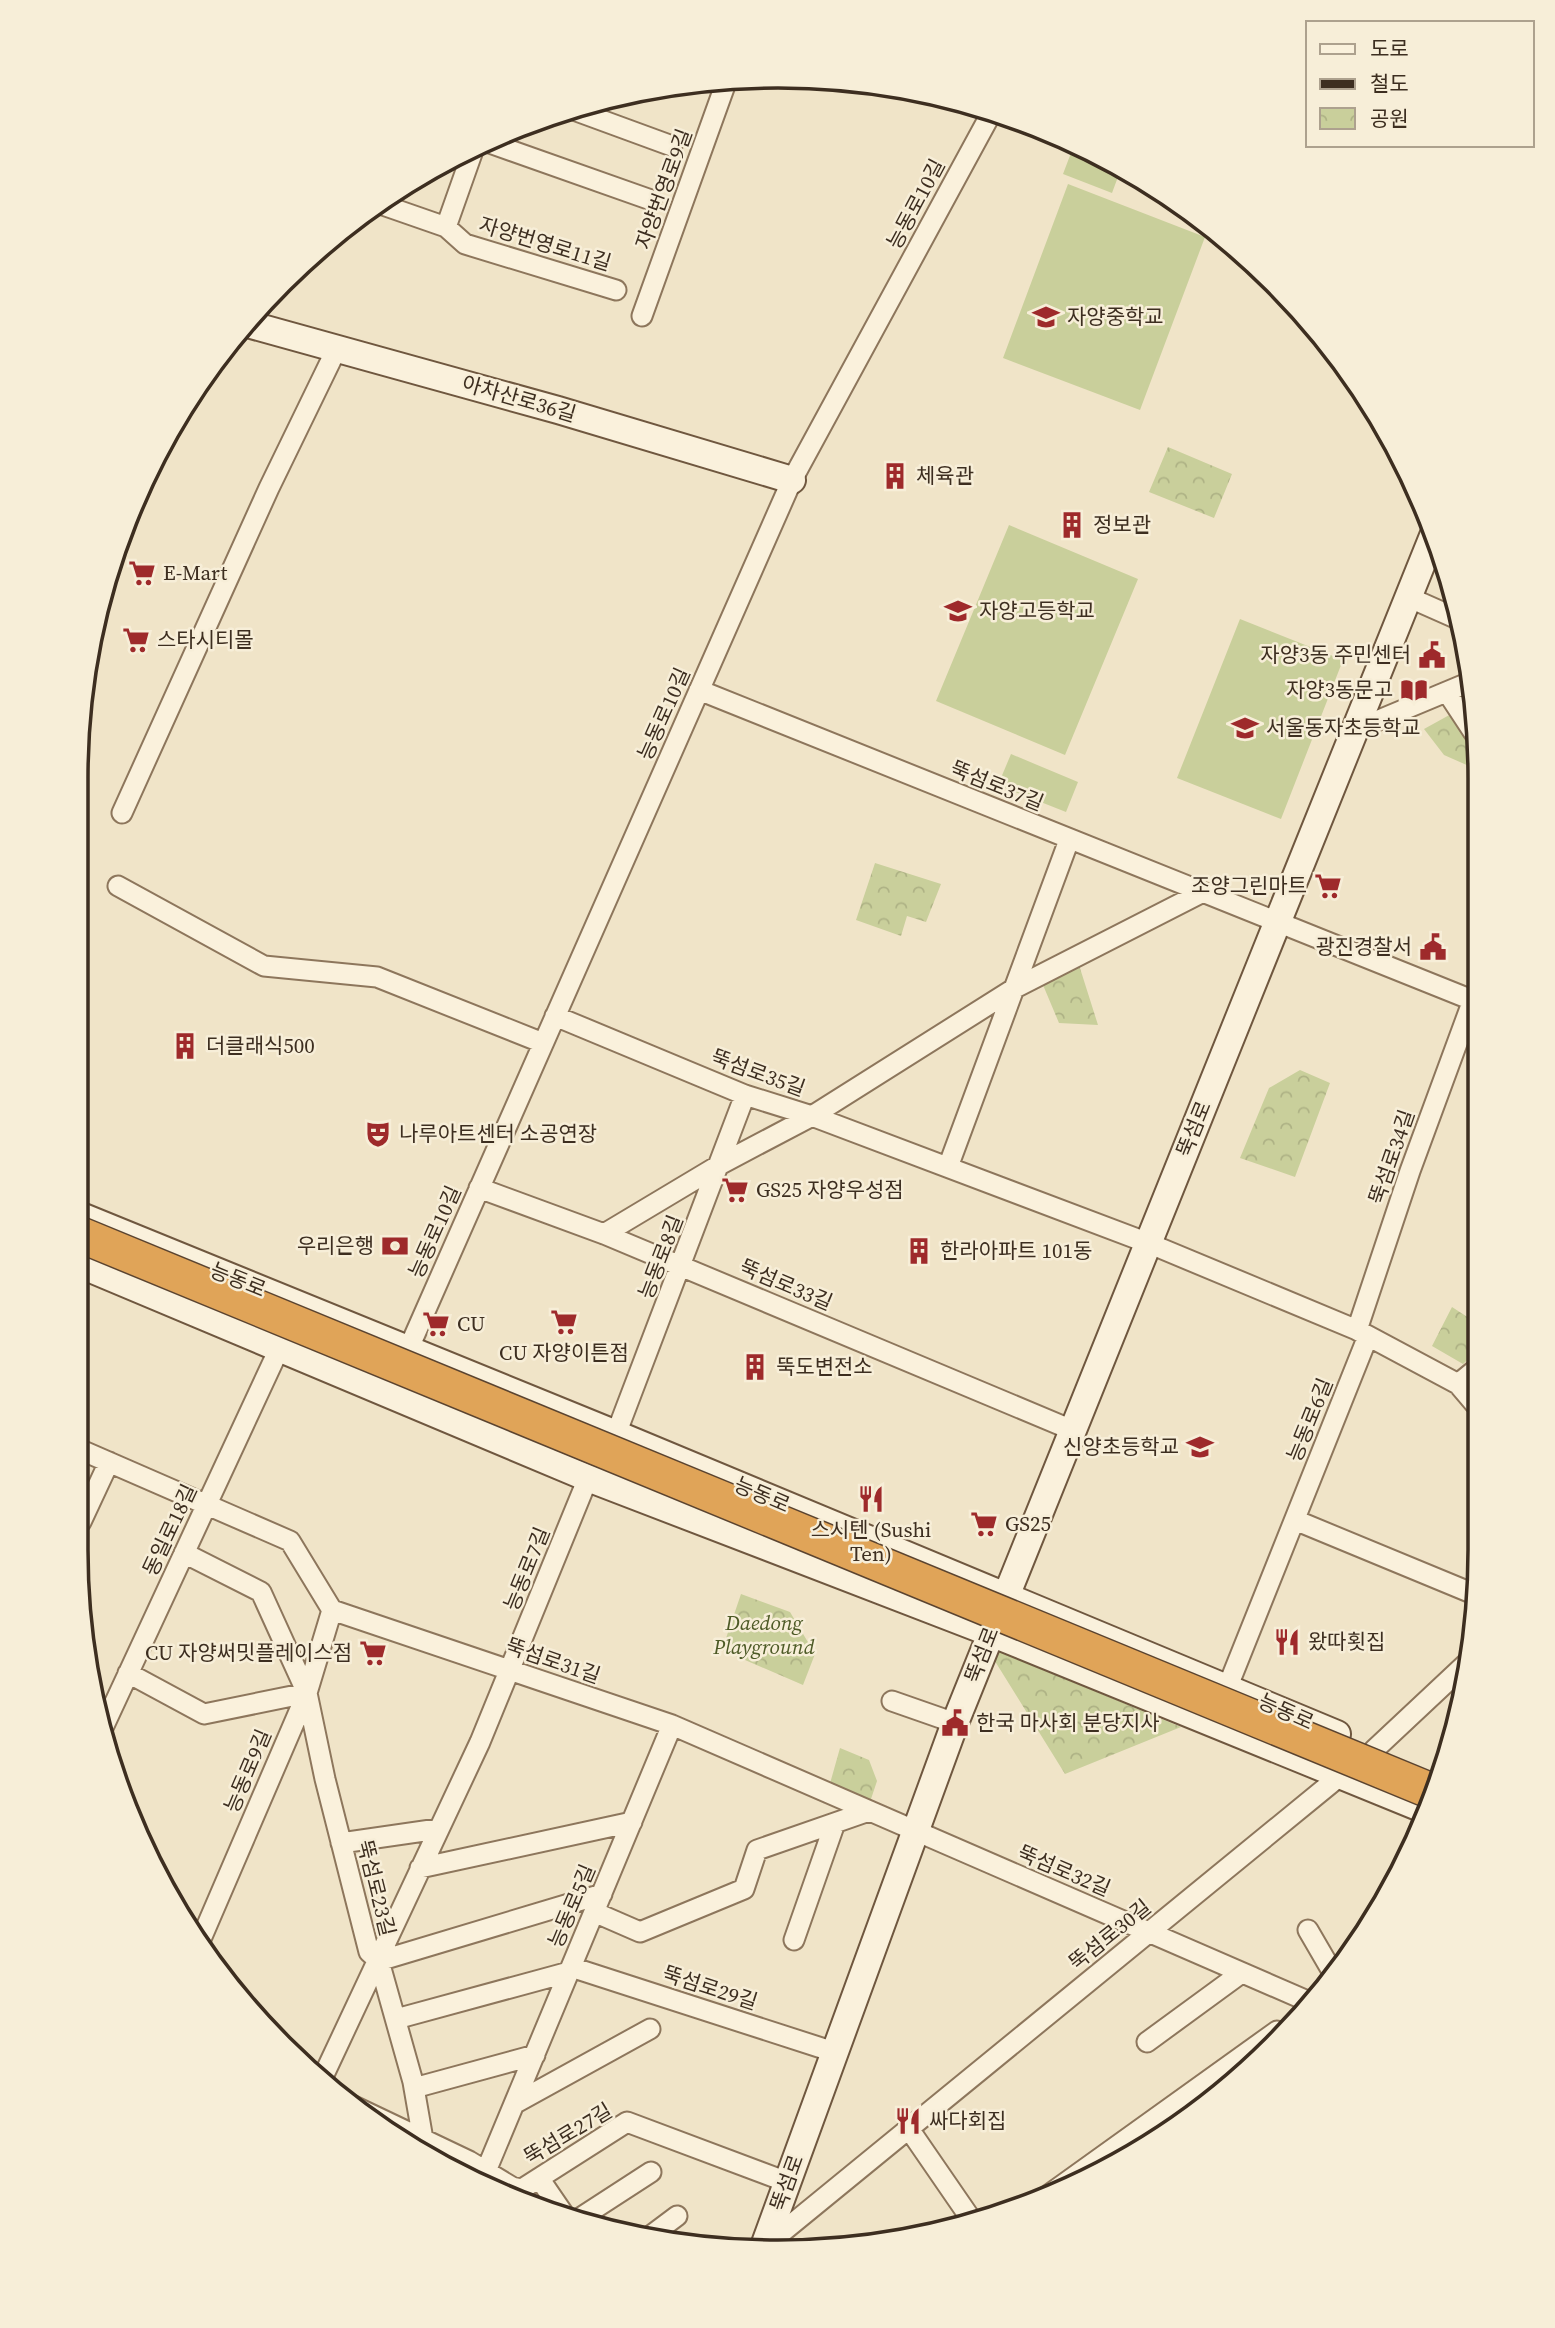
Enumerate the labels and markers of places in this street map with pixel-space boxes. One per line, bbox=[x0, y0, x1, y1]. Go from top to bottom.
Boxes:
school or university icon: 자양중학교 bbox=[1031, 302, 1061, 332]
place label: 자양중학교 bbox=[1067, 302, 1164, 331]
building icon: 체육관 bbox=[880, 461, 910, 491]
place label: 체육관 bbox=[916, 461, 974, 490]
building icon: 정보관 bbox=[1057, 510, 1087, 540]
place label: 정보관 bbox=[1093, 510, 1151, 539]
supermarket icon: E-Mart bbox=[127, 558, 157, 588]
place label: E-Mart bbox=[163, 558, 227, 587]
school or university icon: 자양고등학교 bbox=[943, 596, 973, 626]
place label: 자양고등학교 bbox=[979, 596, 1095, 625]
supermarket icon: 스타시티몰 bbox=[121, 625, 151, 655]
place label: 스타시티몰 bbox=[157, 625, 254, 654]
place label: 자양3동 주민센터 bbox=[1260, 640, 1411, 669]
public building icon: 자양3동 주민센터 bbox=[1417, 640, 1447, 670]
place label: 자양3동문고 bbox=[1286, 675, 1393, 704]
library icon: 자양3동문고 bbox=[1399, 675, 1429, 705]
school or university icon: 서울동자초등학교 bbox=[1230, 713, 1260, 743]
place label: 서울동자초등학교 bbox=[1266, 713, 1421, 742]
place label: 조양그린마트 bbox=[1191, 871, 1307, 900]
supermarket icon: 조양그린마트 bbox=[1313, 871, 1343, 901]
place label: 광진경찰서 bbox=[1315, 932, 1412, 961]
public building icon: 광진경찰서 bbox=[1418, 932, 1448, 962]
building icon: 더클래식500 bbox=[170, 1031, 200, 1061]
place label: 더클래식500 bbox=[206, 1031, 315, 1060]
theatre icon: 나루아트센터 소공연장 bbox=[363, 1119, 393, 1149]
place label: 나루아트센터 소공연장 bbox=[399, 1119, 597, 1148]
supermarket icon: GS25 자양우성점 bbox=[720, 1175, 750, 1205]
place label: GS25 자양우성점 bbox=[756, 1175, 904, 1204]
place label: 우리은행 bbox=[297, 1231, 374, 1260]
bank icon: 우리은행 bbox=[380, 1231, 410, 1261]
building icon: 한라아파트 101동 bbox=[904, 1236, 934, 1266]
place label: 한라아파트 101동 bbox=[940, 1236, 1092, 1265]
supermarket icon: CU 자양이튼점 bbox=[549, 1307, 579, 1337]
supermarket icon: CU bbox=[421, 1309, 451, 1339]
place label: CU bbox=[457, 1309, 485, 1338]
place label: CU 자양이튼점 bbox=[499, 1338, 629, 1367]
building icon: 뚝도변전소 bbox=[740, 1352, 770, 1382]
place label: 뚝도변전소 bbox=[776, 1352, 873, 1381]
place label: 신양초등학교 bbox=[1063, 1432, 1179, 1461]
school or university icon: 신양초등학교 bbox=[1185, 1432, 1215, 1462]
restaurant icon: 스시텐 (Sushi Ten) bbox=[856, 1484, 886, 1514]
supermarket icon: GS25 bbox=[969, 1509, 999, 1539]
place label: GS25 bbox=[1005, 1509, 1051, 1538]
place label: 스시텐 (Sushi Ten) bbox=[811, 1515, 931, 1568]
restaurant icon: 왔따횟집 bbox=[1272, 1627, 1302, 1657]
place label: 왔따횟집 bbox=[1308, 1627, 1385, 1656]
place label: CU 자양써밋플레이스점 bbox=[145, 1638, 352, 1667]
supermarket icon: CU 자양써밋플레이스점 bbox=[358, 1638, 388, 1668]
public building icon: 한국 마사회 분당지사 bbox=[940, 1708, 970, 1738]
place label: 한국 마사회 분당지사 bbox=[976, 1708, 1160, 1737]
restaurant icon: 싸다회집 bbox=[893, 2106, 923, 2136]
place label: 싸다회집 bbox=[929, 2106, 1006, 2135]

